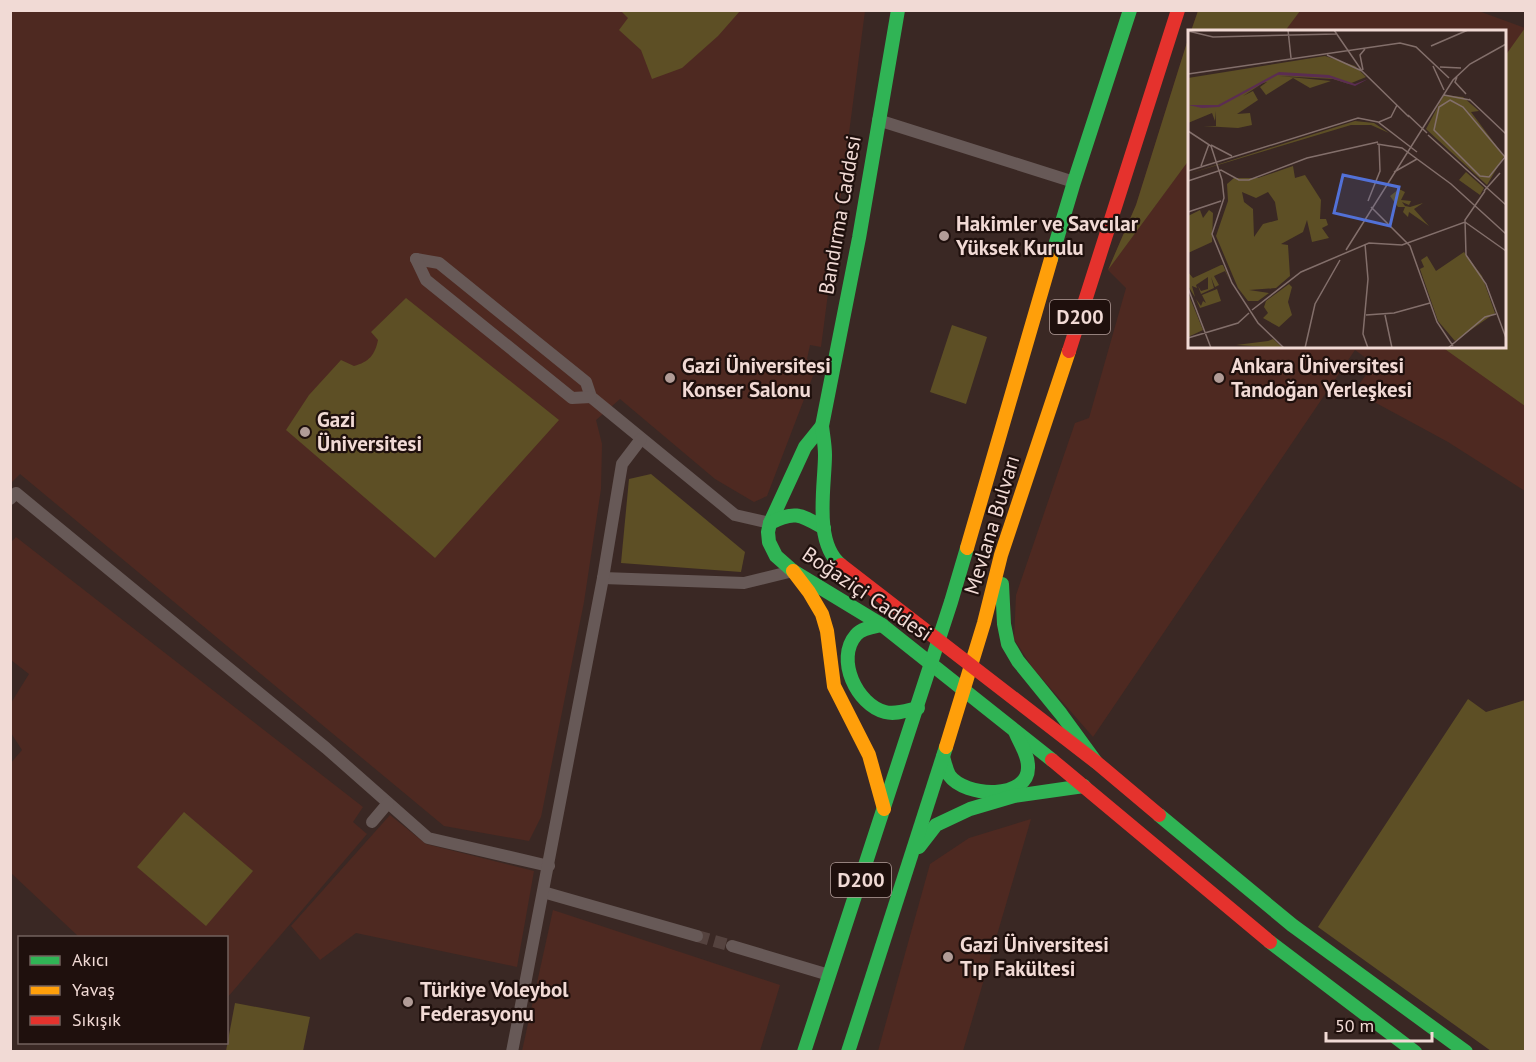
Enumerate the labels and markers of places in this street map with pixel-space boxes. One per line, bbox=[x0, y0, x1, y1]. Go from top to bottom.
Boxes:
place label: Hakimler ve Savcılar Yüksek Kurulu bbox=[955, 210, 1139, 261]
marker: Hakimler ve Savcılar Yüksek Kurulu bbox=[937, 229, 951, 243]
place label: Gazi Üniversitesi Konser Salonu bbox=[682, 352, 831, 403]
place label: Ankara Üniversitesi Tandoğan Yerleşkesi bbox=[1231, 352, 1412, 403]
marker: Gazi Üniversitesi Konser Salonu bbox=[663, 371, 677, 385]
marker: Ankara Üniversitesi Tandoğan Yerleşkesi bbox=[1212, 371, 1226, 385]
place label: Gazi Üniversitesi bbox=[317, 406, 422, 457]
marker: Gazi Üniversitesi bbox=[298, 425, 312, 439]
place label: Gazi Üniversitesi Tıp Fakültesi bbox=[960, 931, 1109, 982]
marker: Gazi Üniversitesi Tıp Fakültesi bbox=[941, 950, 955, 964]
place label: Türkiye Voleybol Federasyonu bbox=[420, 976, 569, 1027]
marker: Türkiye Voleybol Federasyonu bbox=[401, 995, 415, 1009]

